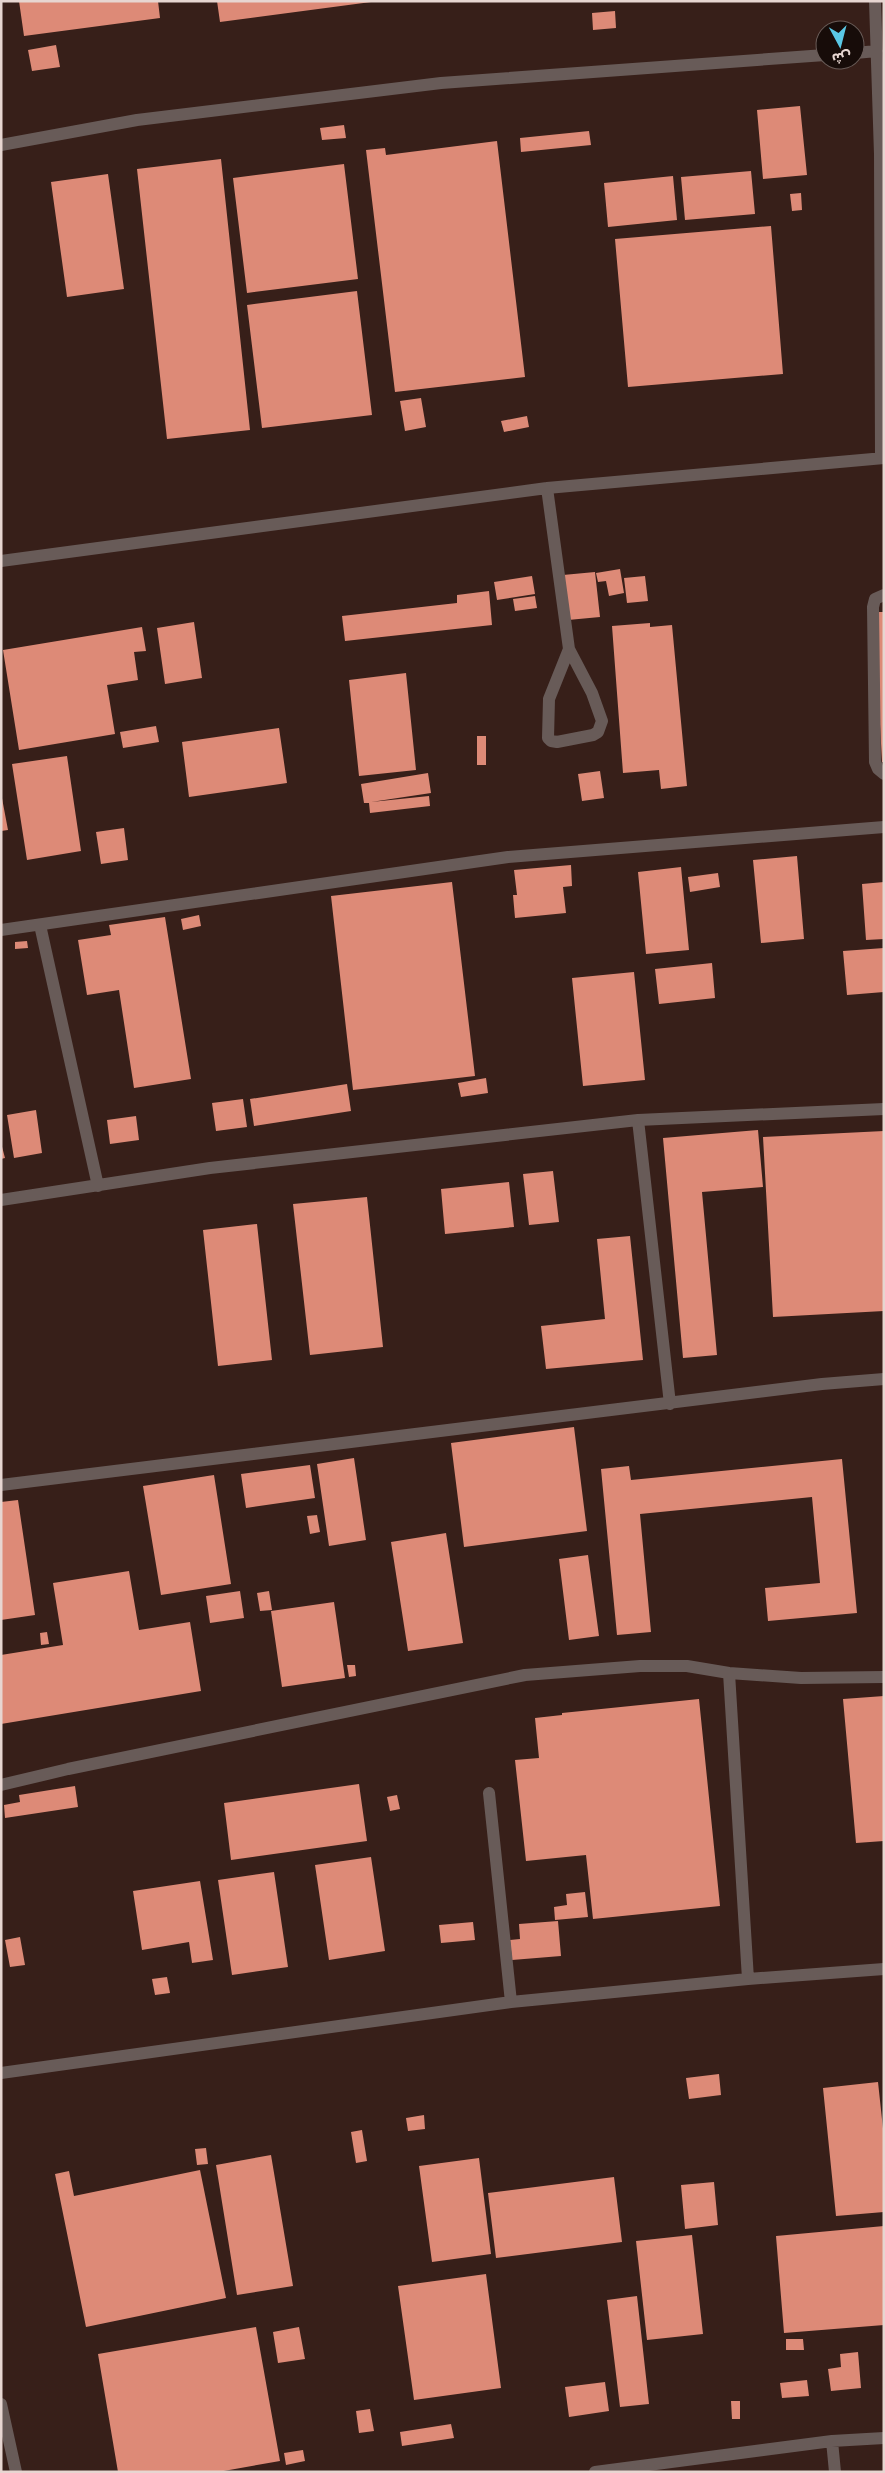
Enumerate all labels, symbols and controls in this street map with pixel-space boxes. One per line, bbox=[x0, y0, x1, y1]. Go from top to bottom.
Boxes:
north arrow bbox=[815, 20, 865, 70]
text: ش bbox=[831, 47, 852, 66]

